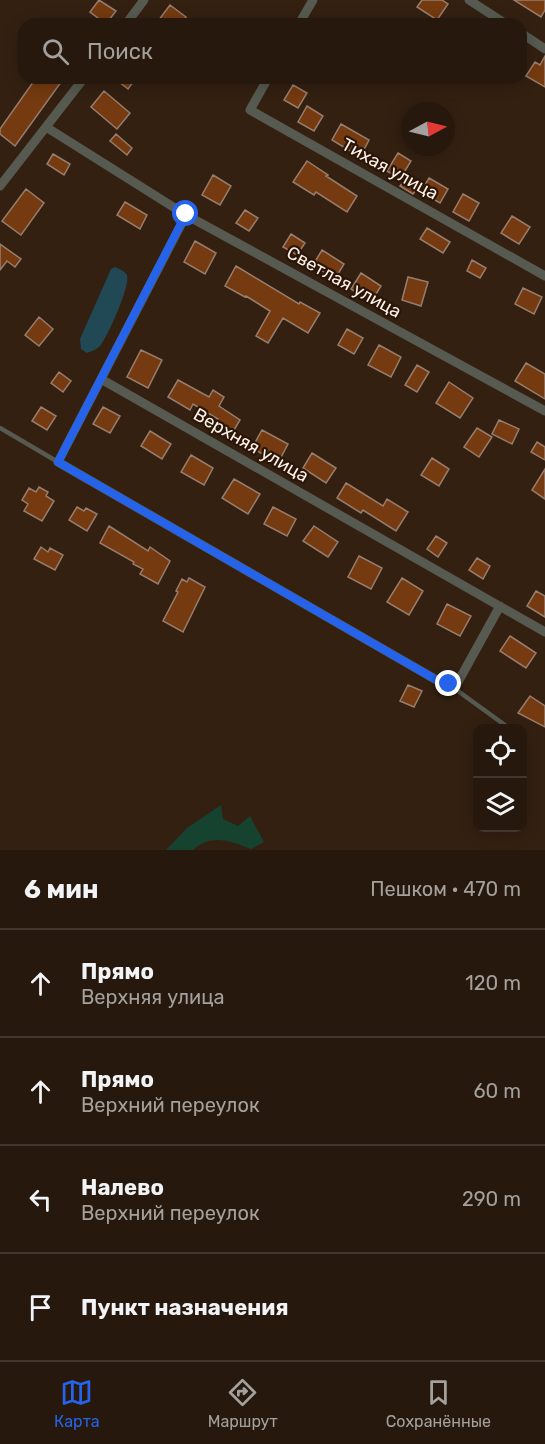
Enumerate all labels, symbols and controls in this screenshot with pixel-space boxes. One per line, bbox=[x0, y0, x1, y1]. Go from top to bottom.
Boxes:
search box bbox=[18, 18, 527, 84]
icon: search bbox=[39, 35, 72, 68]
text: Поиск bbox=[87, 38, 153, 65]
north arrow bbox=[401, 102, 455, 156]
street label: Тихая улица bbox=[338, 133, 442, 205]
route start bbox=[172, 200, 198, 226]
street label: Светлая улица bbox=[283, 241, 405, 323]
street label: Верхняя улица bbox=[190, 403, 312, 487]
route end bbox=[435, 670, 461, 696]
map controls bbox=[473, 724, 527, 832]
button: locate bbox=[473, 724, 527, 778]
button: layers bbox=[473, 778, 527, 832]
text: 6 мин bbox=[24, 874, 98, 905]
text: Пешком · 470 m bbox=[370, 877, 521, 901]
text: Прямо bbox=[81, 958, 154, 985]
icon: ahead bbox=[24, 967, 57, 1000]
text: 120 m bbox=[465, 971, 521, 995]
text: Верхняя улица bbox=[81, 985, 225, 1009]
text: Прямо bbox=[81, 1066, 154, 1093]
icon: ahead bbox=[24, 1075, 57, 1108]
text: 60 m bbox=[474, 1079, 521, 1103]
text: Верхний переулок bbox=[81, 1093, 260, 1117]
text: Налево bbox=[81, 1174, 164, 1201]
icon: left bbox=[24, 1183, 57, 1216]
text: 290 m bbox=[462, 1187, 521, 1211]
text: Верхний переулок bbox=[81, 1201, 260, 1225]
icon: arrive bbox=[24, 1291, 57, 1324]
text: Пункт назначения bbox=[81, 1294, 289, 1321]
tab: Карта bbox=[54, 1376, 100, 1431]
tab: Маршрут bbox=[208, 1376, 278, 1431]
tab: Сохранённые bbox=[386, 1376, 491, 1431]

